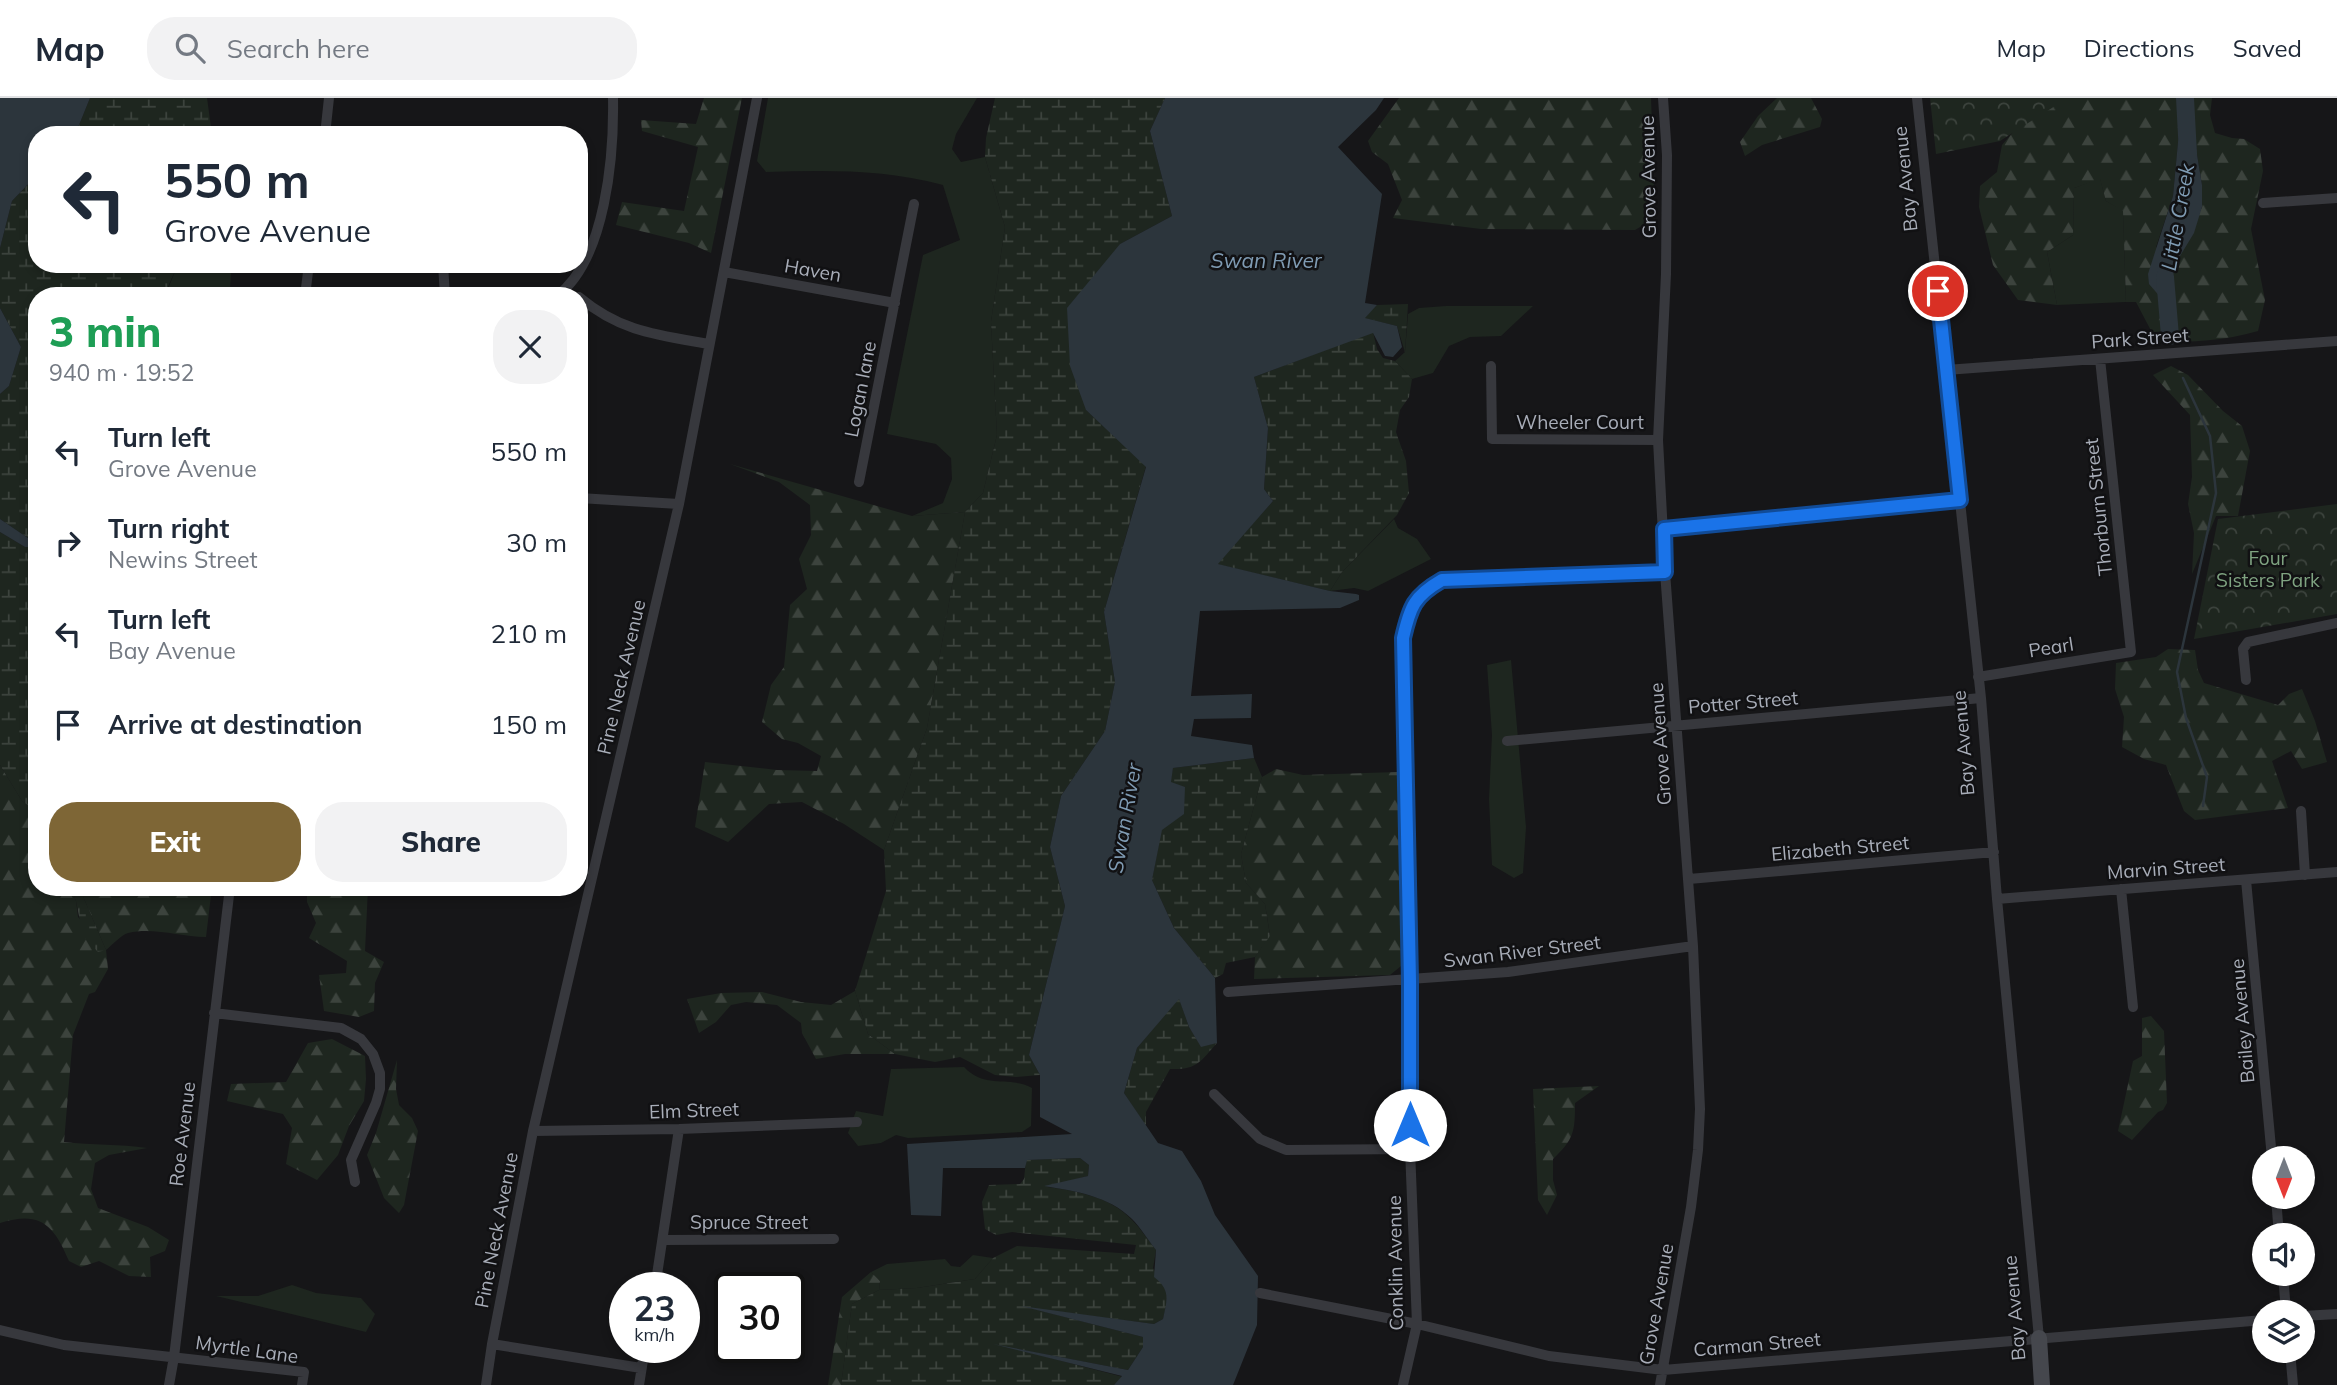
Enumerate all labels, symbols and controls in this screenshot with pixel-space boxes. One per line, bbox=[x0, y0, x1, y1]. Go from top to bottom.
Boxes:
search box bbox=[147, 17, 637, 80]
text: Map bbox=[35, 28, 105, 69]
icon: search bbox=[171, 29, 209, 67]
text: Search here bbox=[227, 32, 370, 65]
text: Map bbox=[1996, 33, 2046, 63]
text: Directions bbox=[2084, 33, 2195, 63]
text: Saved bbox=[2233, 33, 2302, 63]
street label: Grove Avenue bbox=[1635, 115, 1661, 239]
street label: Bay Avenue bbox=[1888, 125, 1922, 233]
text: 550 m bbox=[164, 149, 310, 210]
icon: left bbox=[49, 154, 140, 245]
water label: Little Creek bbox=[2155, 160, 2199, 273]
text: Grove Avenue bbox=[164, 210, 371, 250]
water label: Swan River bbox=[1211, 247, 1323, 273]
street label: Haven bbox=[783, 253, 843, 287]
pin bbox=[1908, 261, 1968, 321]
icon: arrive bbox=[1919, 272, 1957, 310]
text: 3 min bbox=[49, 305, 162, 358]
button: close bbox=[493, 310, 567, 384]
street label: Park Street bbox=[2091, 323, 2190, 353]
street label: Logan lane bbox=[839, 339, 881, 439]
text: 940 m · 19:52 bbox=[49, 358, 194, 387]
street label: Wheeler Court bbox=[1516, 410, 1644, 434]
text: Turn left bbox=[108, 421, 210, 454]
icon: left bbox=[49, 433, 87, 471]
text: 550 m bbox=[491, 435, 567, 468]
street label: Thorburn Street bbox=[2079, 437, 2117, 577]
text: Grove Avenue bbox=[108, 454, 257, 483]
text: Turn right bbox=[108, 512, 229, 545]
icon: right bbox=[49, 524, 87, 562]
text: 30 m bbox=[506, 526, 567, 559]
text: Newins Street bbox=[108, 545, 258, 574]
park label: Four Sisters Park bbox=[2216, 546, 2320, 592]
street label: Pine Neck Avenue bbox=[592, 597, 650, 757]
text: Turn left bbox=[108, 603, 210, 636]
icon: left bbox=[49, 615, 87, 653]
text: 210 m bbox=[491, 617, 567, 650]
street label: Pearl bbox=[2027, 632, 2075, 662]
text: Bay Avenue bbox=[108, 636, 236, 665]
street label: Grove Avenue bbox=[1644, 682, 1676, 806]
street label: Potter Street bbox=[1687, 685, 1799, 719]
street label: Bay Avenue bbox=[1946, 689, 1980, 797]
icon: arrive bbox=[49, 706, 87, 744]
text: Arrive at destination bbox=[108, 708, 363, 741]
text: 150 m bbox=[491, 708, 567, 741]
water label: Swan River bbox=[1102, 760, 1147, 875]
button: Exit bbox=[49, 802, 301, 882]
button: Share bbox=[315, 802, 567, 882]
street label: Elizabeth Street bbox=[1770, 830, 1910, 866]
street label: Marvin Street bbox=[2106, 852, 2226, 884]
street label: Swan River Street bbox=[1442, 929, 1602, 973]
street label: Bailey Avenue bbox=[2225, 958, 2259, 1084]
street label: Roe Avenue bbox=[164, 1080, 200, 1188]
position arrow bbox=[1373, 1088, 1447, 1162]
street label: Elm Street bbox=[649, 1096, 740, 1124]
north arrow bbox=[2252, 1146, 2315, 1209]
map controls bbox=[2252, 1146, 2315, 1363]
street label: Pine Neck Avenue bbox=[469, 1150, 523, 1310]
street label: Conklin Avenue bbox=[1382, 1195, 1408, 1331]
street label: Spruce Street bbox=[690, 1210, 808, 1234]
button: sound bbox=[2252, 1223, 2315, 1286]
street label: Grove Avenue bbox=[1634, 1241, 1678, 1367]
street label: Bay Avenue bbox=[1997, 1254, 2031, 1362]
speed limit sign: 30 bbox=[714, 1272, 805, 1363]
text: 23 bbox=[633, 1286, 676, 1330]
button: layers bbox=[2252, 1300, 2315, 1363]
text: km/h bbox=[634, 1323, 675, 1346]
street label: Carman Street bbox=[1692, 1326, 1822, 1362]
street label: Myrtle Lane bbox=[194, 1330, 300, 1368]

